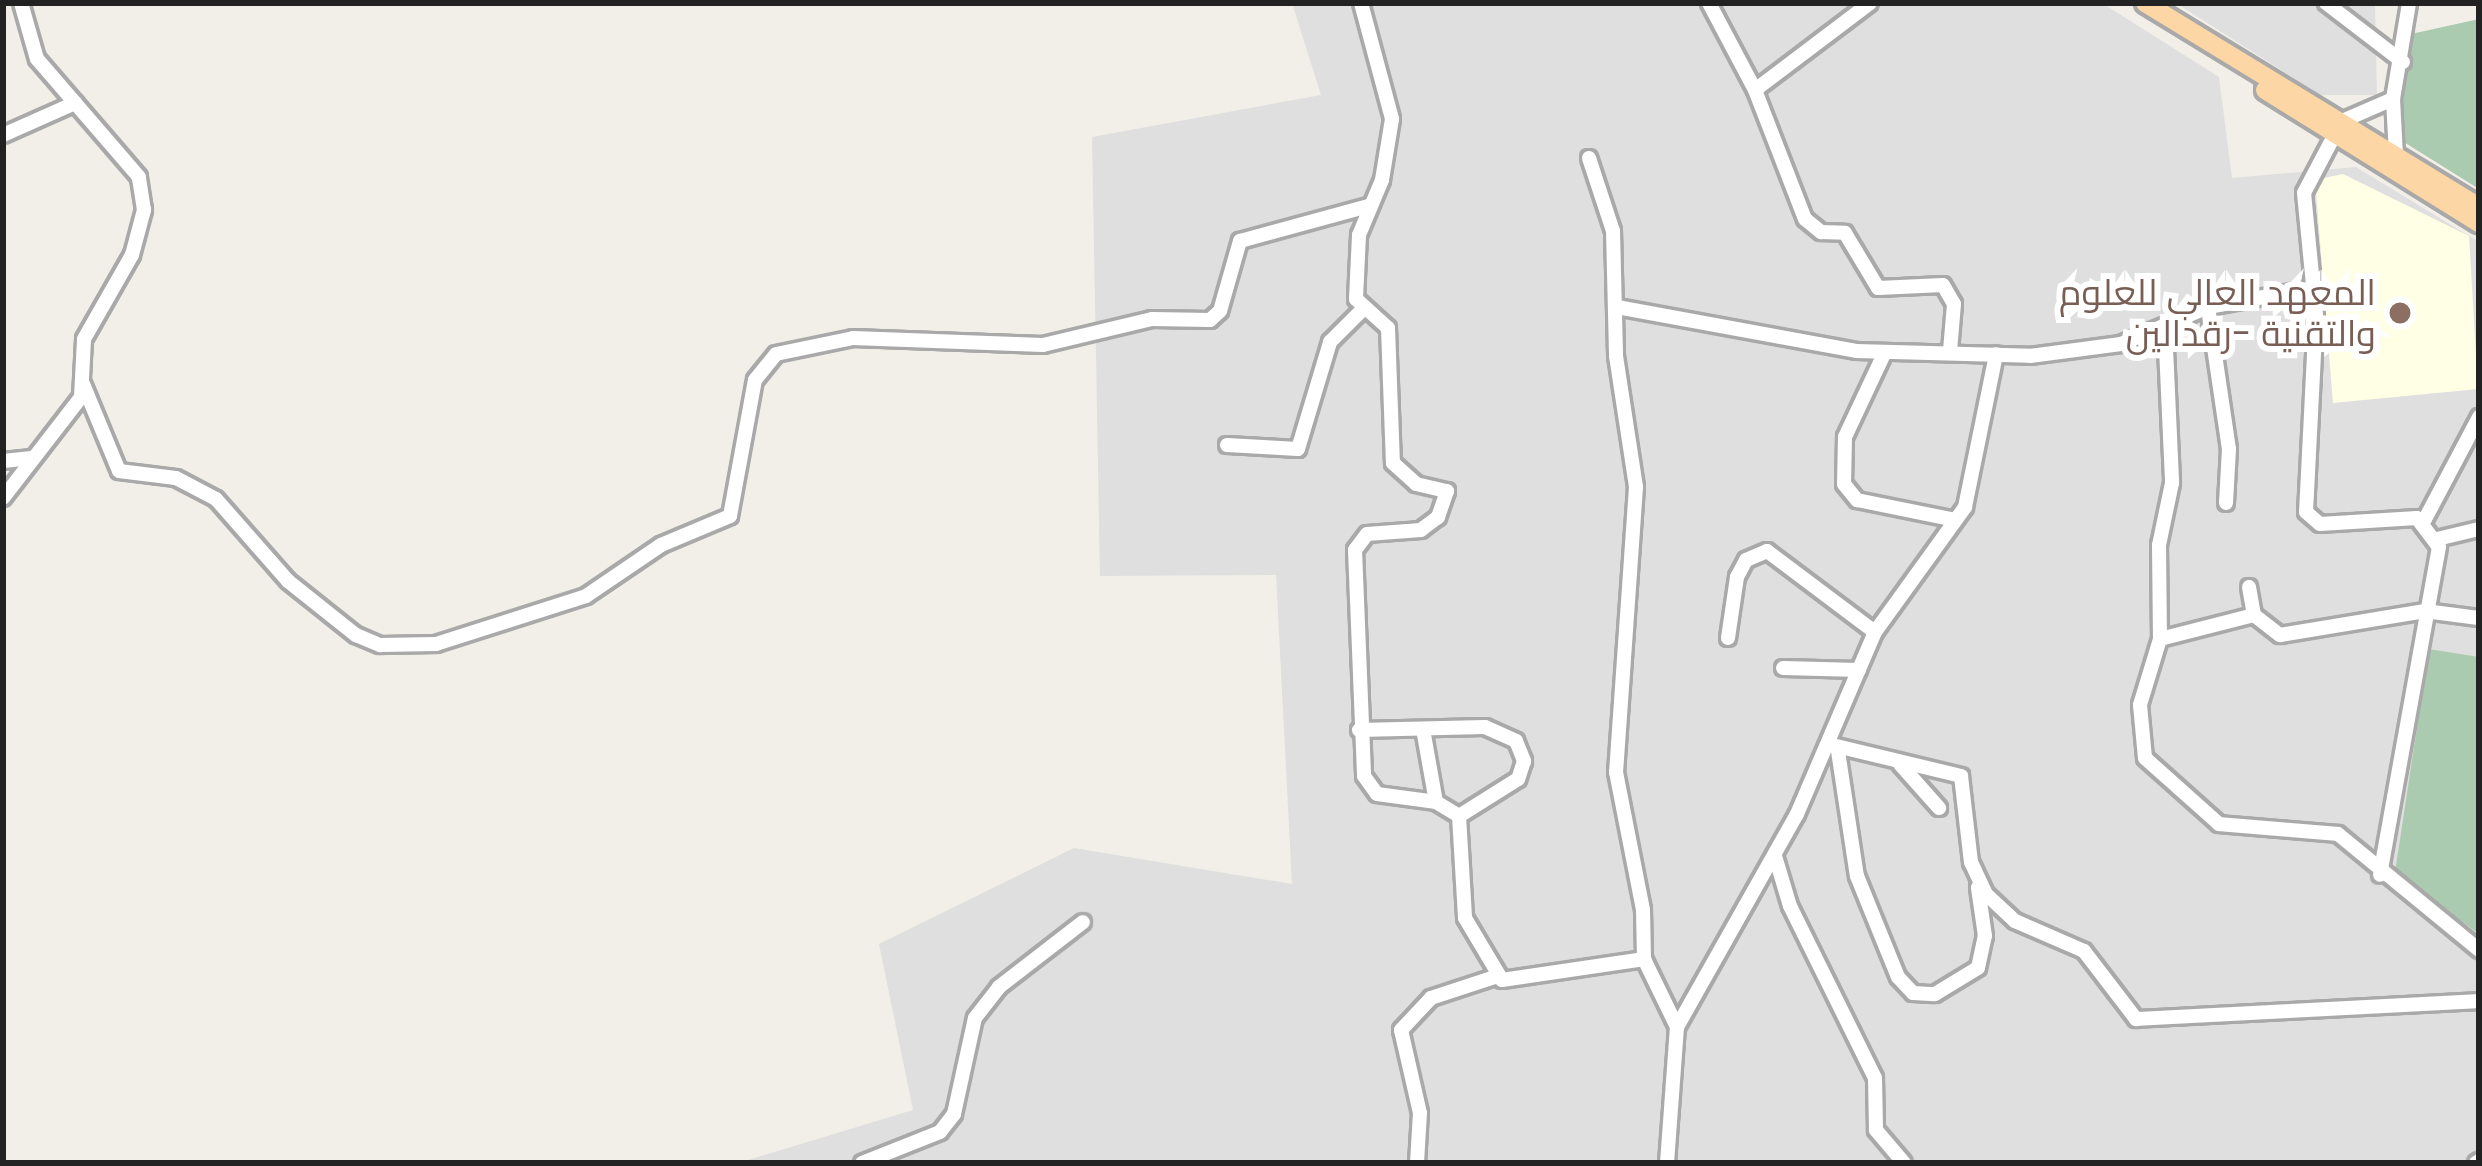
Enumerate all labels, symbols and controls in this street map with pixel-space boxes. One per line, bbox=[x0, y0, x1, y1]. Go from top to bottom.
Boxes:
place label: المعهد العالي للعلوم والتقنية -رقدالين bbox=[2059, 270, 2376, 355]
marker: المعهد العالي للعلوم والتقنية -رقدالين bbox=[2387, 300, 2413, 326]

